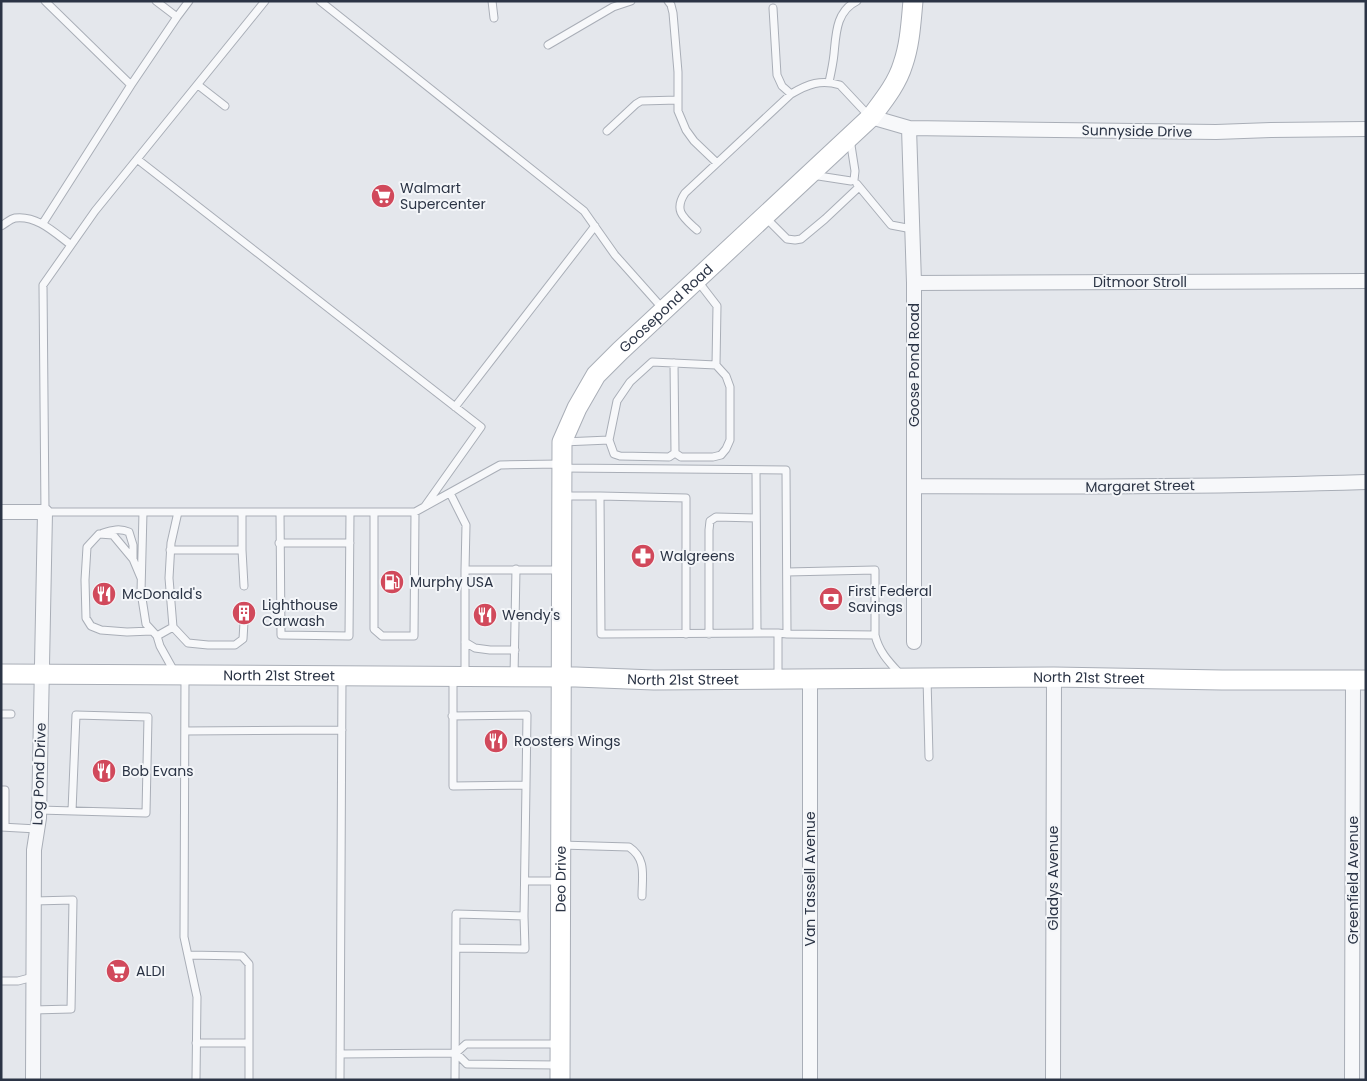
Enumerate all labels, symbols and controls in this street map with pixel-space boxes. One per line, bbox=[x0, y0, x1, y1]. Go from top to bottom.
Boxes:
street label: Sunnyside Drive bbox=[1081, 120, 1193, 142]
place label: Walmart Supercenter bbox=[400, 178, 486, 214]
supermarket icon: Walmart Supercenter bbox=[370, 183, 396, 209]
street label: Goosepond Road bbox=[615, 259, 717, 357]
street label: Ditmoor Stroll bbox=[1093, 272, 1187, 292]
street label: Goose Pond Road bbox=[904, 303, 924, 427]
street label: Margaret Street bbox=[1085, 475, 1195, 497]
pharmacy icon: Walgreens bbox=[630, 543, 656, 569]
place label: Walgreens bbox=[660, 546, 735, 566]
fuel station icon: Murphy USA bbox=[379, 569, 405, 595]
place label: Murphy USA bbox=[410, 572, 493, 592]
restaurant icon: McDonald's bbox=[91, 581, 117, 607]
place label: First Federal Savings bbox=[848, 581, 932, 617]
place label: McDonald's bbox=[122, 584, 202, 604]
bank icon: First Federal Savings bbox=[818, 586, 844, 612]
place label: Lighthouse Carwash bbox=[262, 595, 338, 631]
building icon: Lighthouse Carwash bbox=[231, 600, 257, 626]
restaurant icon: Wendy's bbox=[472, 602, 498, 628]
place label: Wendy's bbox=[502, 605, 560, 625]
street label: North 21st Street bbox=[223, 665, 335, 686]
street label: North 21st Street bbox=[1033, 667, 1145, 689]
street label: North 21st Street bbox=[627, 669, 739, 690]
street label: Log Pond Drive bbox=[27, 722, 51, 826]
restaurant icon: Roosters Wings bbox=[483, 728, 509, 754]
place label: Roosters Wings bbox=[514, 731, 621, 751]
restaurant icon: Bob Evans bbox=[91, 758, 117, 784]
place label: Bob Evans bbox=[122, 761, 194, 781]
street label: Van Tassell Avenue bbox=[800, 811, 820, 947]
street label: Greenfield Avenue bbox=[1343, 815, 1363, 944]
street label: Gladys Avenue bbox=[1043, 825, 1063, 930]
street label: Deo Drive bbox=[551, 845, 571, 912]
supermarket icon: ALDI bbox=[105, 958, 131, 984]
place label: ALDI bbox=[136, 961, 165, 981]

